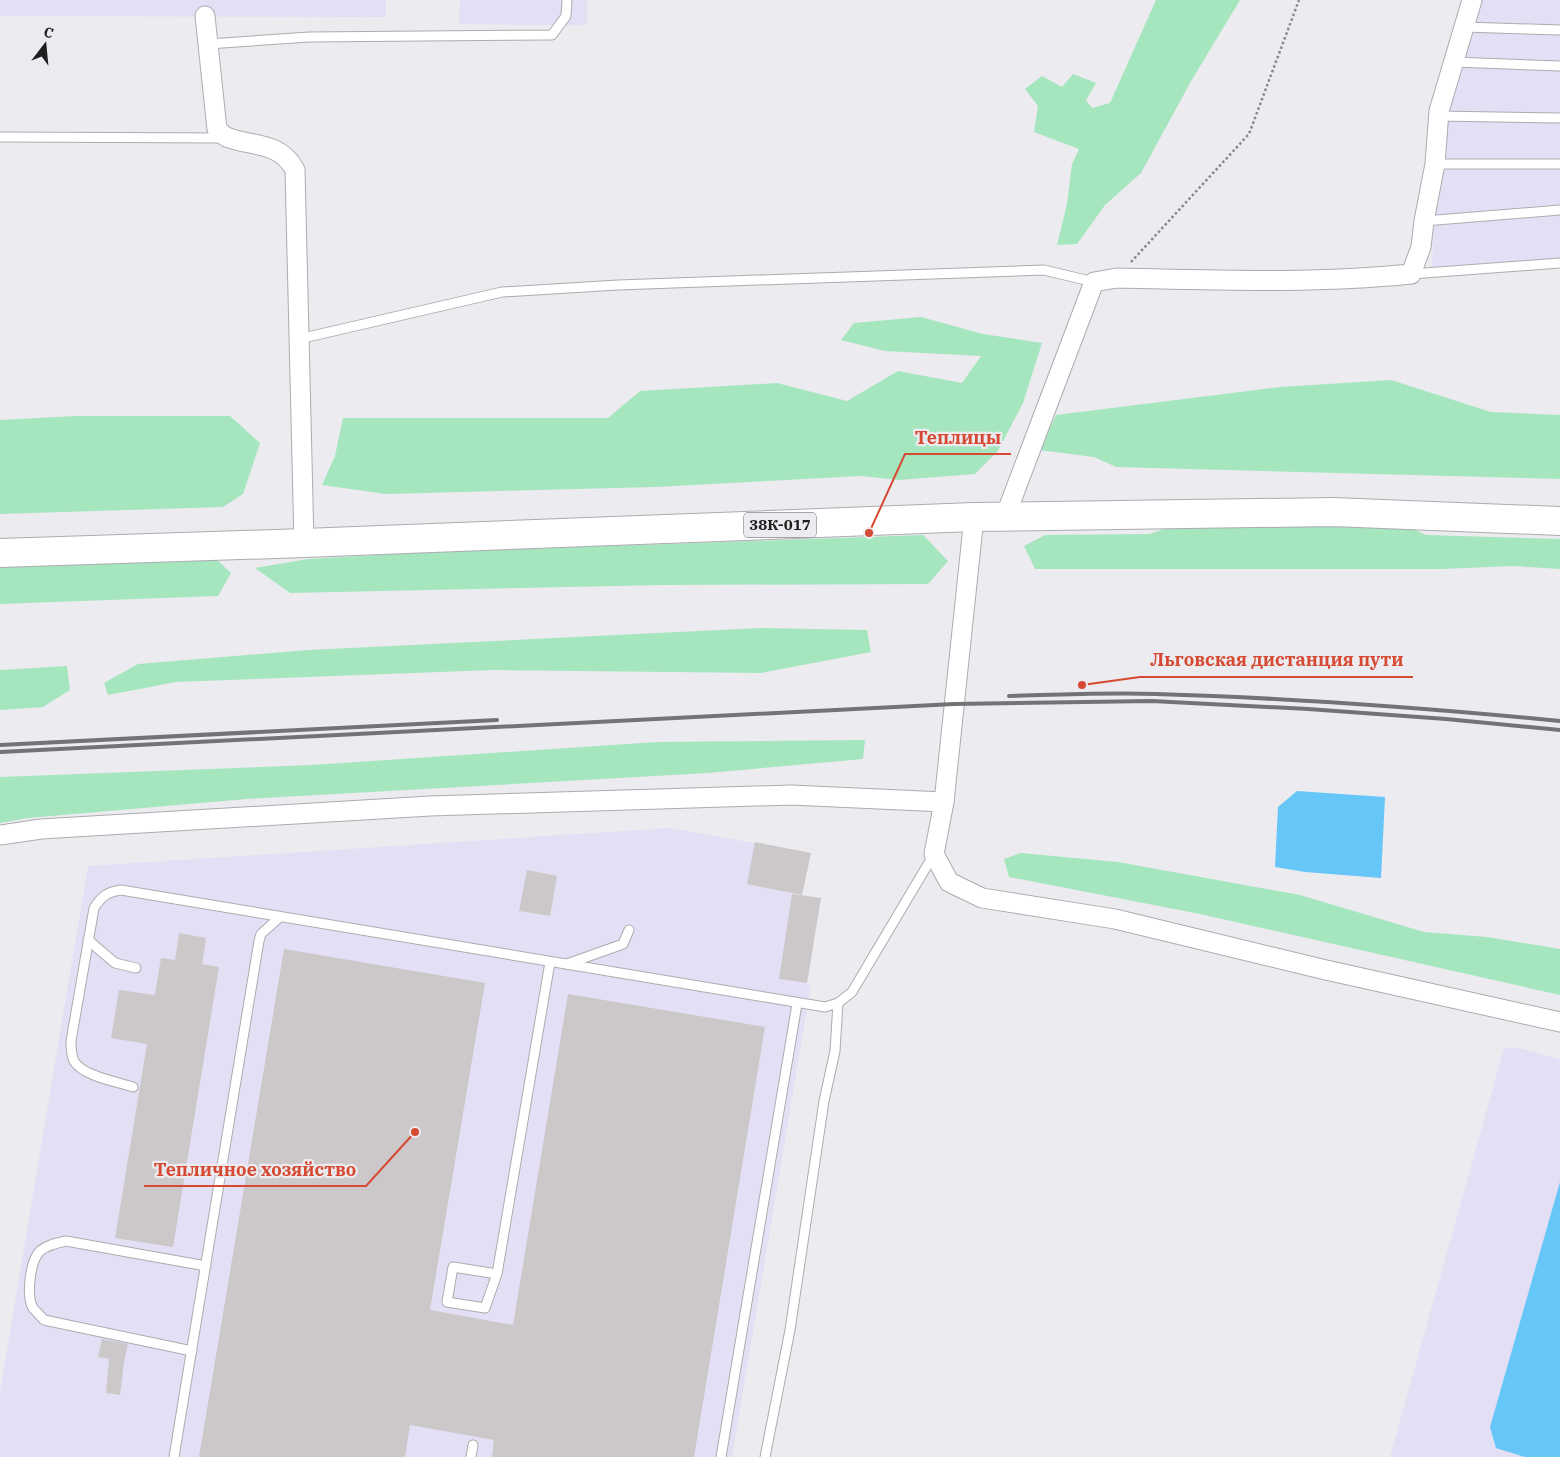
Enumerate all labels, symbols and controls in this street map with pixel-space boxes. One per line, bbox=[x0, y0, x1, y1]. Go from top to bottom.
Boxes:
north arrow bbox=[20, 20, 70, 70]
text: С bbox=[42, 23, 56, 42]
callout: Теплицы bbox=[905, 421, 1011, 454]
text: Теплицы bbox=[915, 426, 1001, 449]
road number: 38К-017 bbox=[744, 512, 816, 538]
callout: Льговская дистанция пути bbox=[1140, 644, 1413, 677]
text: Льговская дистанция пути bbox=[1150, 648, 1404, 671]
callout: Тепличное хозяйство bbox=[144, 1153, 366, 1186]
text: Тепличное хозяйство bbox=[154, 1158, 356, 1181]

